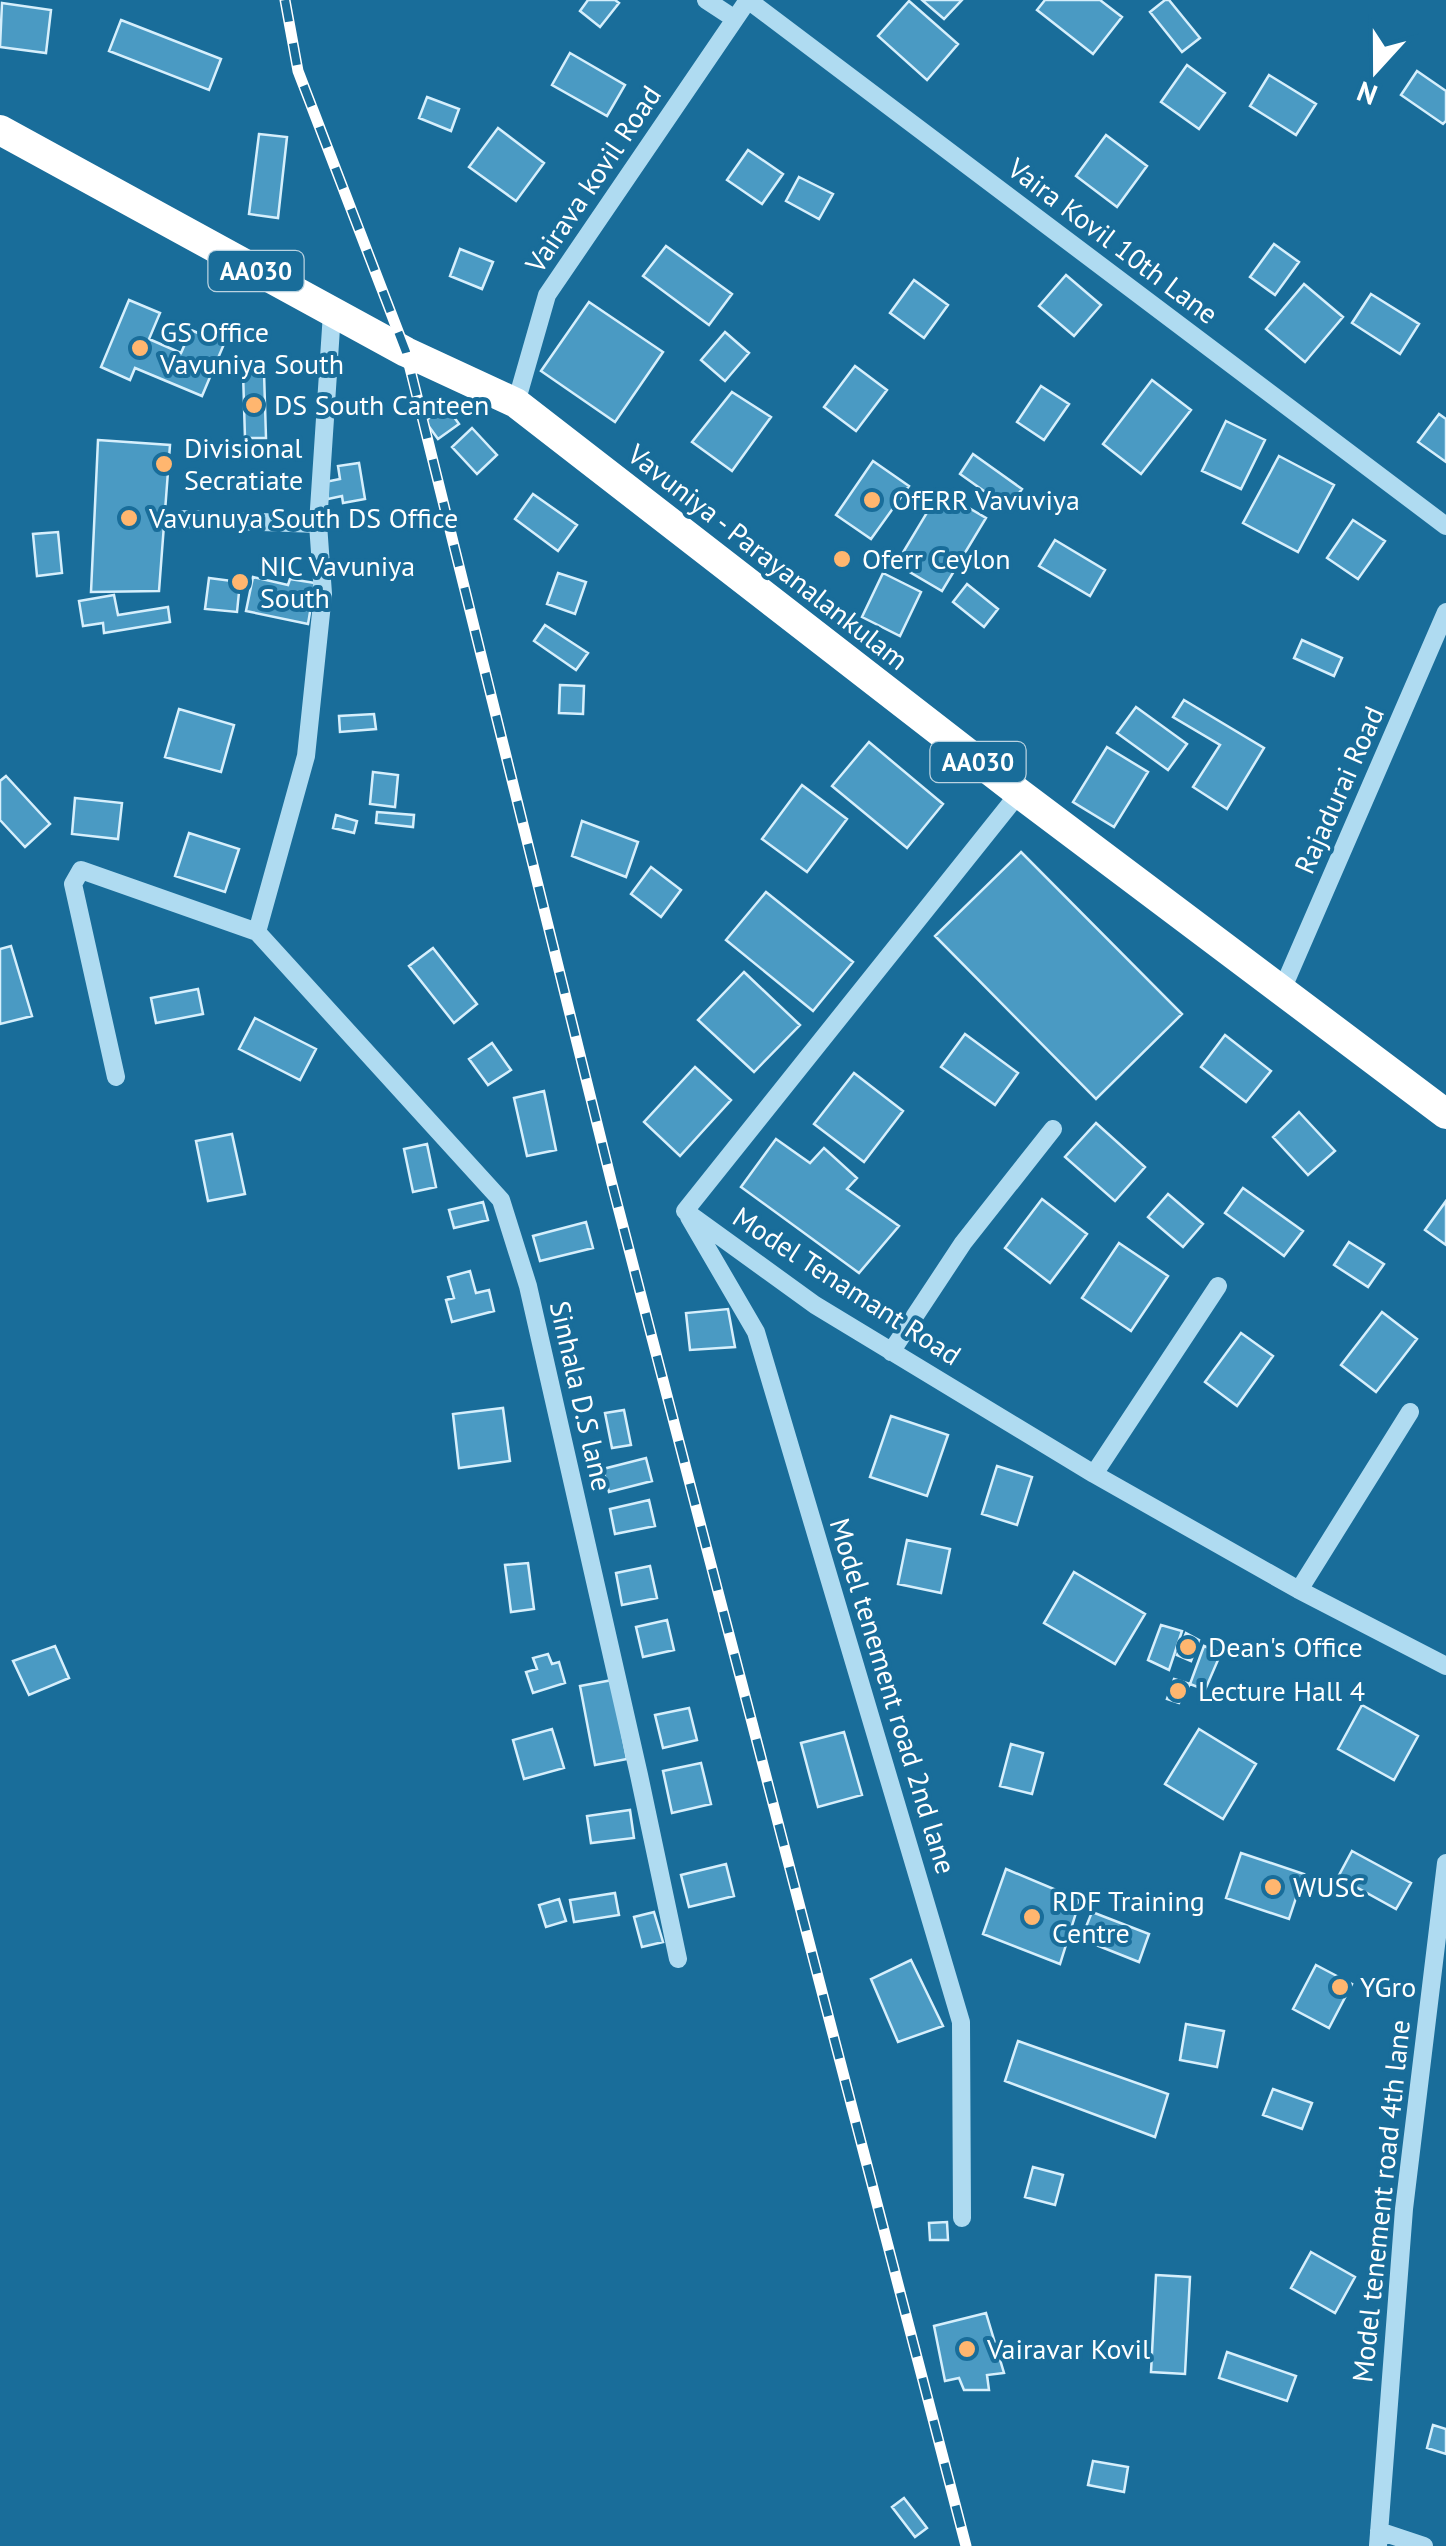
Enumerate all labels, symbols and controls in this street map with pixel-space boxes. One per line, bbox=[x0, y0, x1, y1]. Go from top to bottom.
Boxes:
north arrow bbox=[1326, 20, 1426, 120]
text: N bbox=[1352, 73, 1382, 114]
street label: Vairava kovil Road bbox=[516, 78, 669, 280]
street label: Vaira Kovil 10th Lane bbox=[1000, 149, 1226, 332]
road number: AA030 bbox=[208, 251, 304, 291]
place label: GS Office Vavuniya South bbox=[159, 313, 344, 382]
marker: GS Office Vavuniya South bbox=[129, 337, 151, 359]
place label: DS South Canteen bbox=[274, 386, 489, 423]
marker: DS South Canteen bbox=[243, 394, 265, 416]
place label: Divisional Secratiate bbox=[184, 429, 303, 498]
street label: Vavuniya - Parayanalankulam bbox=[620, 435, 916, 678]
marker: Divisional Secratiate bbox=[153, 453, 175, 475]
place label: OfERR Vavuviya bbox=[892, 481, 1080, 518]
marker: OfERR Vavuviya bbox=[861, 489, 883, 511]
place label: Vavunuya South DS Office bbox=[148, 499, 458, 536]
marker: Vavunuya South DS Office bbox=[118, 507, 140, 529]
place label: Oferr Ceylon bbox=[862, 540, 1011, 577]
place label: NIC Vavuniya South bbox=[260, 547, 415, 616]
marker: Oferr Ceylon bbox=[831, 548, 853, 570]
marker: NIC Vavuniya South bbox=[229, 571, 251, 593]
street label: Rajadurai Road bbox=[1285, 700, 1392, 879]
road number: AA030 bbox=[930, 742, 1026, 782]
street label: Model Tenamant Road bbox=[726, 1198, 968, 1373]
street label: Sinhala D.S lane bbox=[542, 1297, 621, 1494]
street label: Model tenement road 2nd lane bbox=[822, 1514, 965, 1878]
place label: Dean's Office bbox=[1208, 1628, 1363, 1665]
marker: Dean's Office bbox=[1177, 1636, 1199, 1658]
place label: Lecture Hall 4 bbox=[1198, 1672, 1365, 1709]
marker: Lecture Hall 4 bbox=[1167, 1680, 1189, 1702]
place label: WUSC bbox=[1293, 1868, 1365, 1905]
marker: WUSC bbox=[1262, 1876, 1284, 1898]
place label: RDF Training Centre bbox=[1052, 1882, 1205, 1951]
marker: RDF Training Centre bbox=[1021, 1906, 1043, 1928]
place label: YGro bbox=[1360, 1968, 1416, 2005]
marker: YGro bbox=[1329, 1976, 1351, 1998]
street label: Model tenement road 4th lane bbox=[1343, 2018, 1418, 2384]
place label: Vairavar Kovil bbox=[986, 2330, 1150, 2367]
marker: Vairavar Kovil bbox=[956, 2338, 978, 2360]

